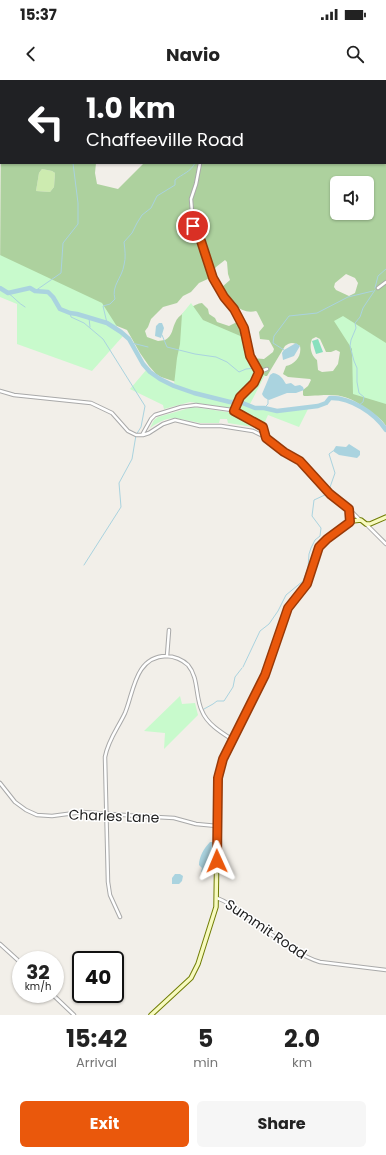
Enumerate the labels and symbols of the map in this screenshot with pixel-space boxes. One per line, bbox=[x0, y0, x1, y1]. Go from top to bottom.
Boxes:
pin bbox=[176, 209, 210, 243]
street label: Charles Lane bbox=[68, 804, 160, 828]
position arrow bbox=[196, 840, 238, 882]
street label: Summit Road bbox=[221, 894, 311, 964]
speed limit sign: 40 bbox=[72, 951, 124, 1003]

